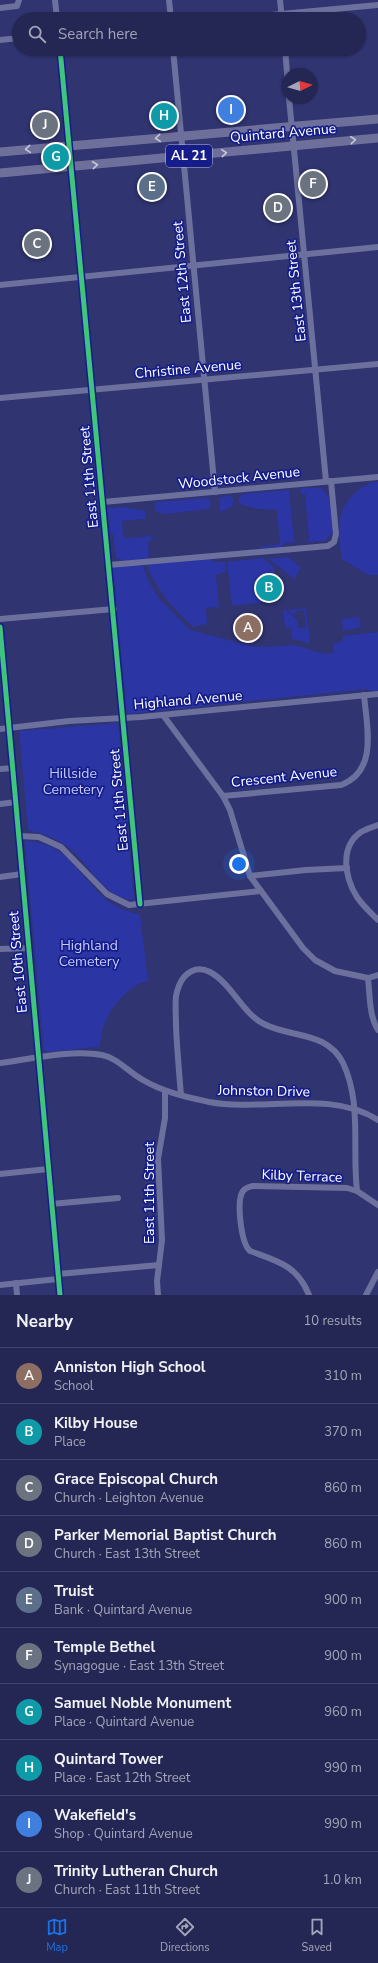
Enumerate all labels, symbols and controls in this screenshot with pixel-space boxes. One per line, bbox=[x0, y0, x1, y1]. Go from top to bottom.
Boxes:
search box bbox=[12, 12, 366, 56]
icon: search bbox=[26, 23, 48, 45]
text: Search here bbox=[58, 24, 138, 44]
north arrow bbox=[282, 68, 318, 104]
pin: I bbox=[218, 95, 244, 125]
pin: H bbox=[151, 101, 177, 131]
pin: J bbox=[32, 110, 58, 140]
street label: Quintard Avenue bbox=[229, 119, 337, 147]
one-way arrow bbox=[155, 134, 161, 143]
one-way arrow bbox=[350, 136, 356, 145]
pin: G bbox=[43, 142, 69, 172]
one-way arrow bbox=[25, 145, 31, 154]
road number: AL 21 bbox=[166, 145, 212, 167]
one-way arrow bbox=[221, 148, 227, 157]
one-way arrow bbox=[92, 160, 98, 169]
pin: F bbox=[300, 169, 326, 199]
pin: E bbox=[139, 172, 165, 202]
pin: D bbox=[265, 193, 291, 223]
street label: East 12th Street bbox=[168, 220, 196, 324]
pin: C bbox=[24, 229, 50, 259]
street label: East 13th Street bbox=[281, 239, 311, 343]
street label: Christine Avenue bbox=[134, 355, 242, 383]
street label: East 11th Street bbox=[75, 425, 103, 529]
street label: Woodstock Avenue bbox=[177, 462, 301, 494]
pin: B bbox=[256, 573, 282, 603]
pin: A bbox=[235, 613, 261, 643]
street label: Highland Avenue bbox=[133, 686, 243, 714]
street label: East 11th Street bbox=[105, 748, 133, 852]
street label: Crescent Avenue bbox=[230, 762, 338, 792]
park label: Hillside Cemetery bbox=[43, 764, 104, 799]
your location bbox=[229, 854, 249, 874]
street label: East 10th Street bbox=[4, 910, 32, 1014]
park label: Highland Cemetery bbox=[59, 936, 120, 971]
street label: Johnston Drive bbox=[217, 1081, 310, 1101]
street label: East 11th Street bbox=[140, 1142, 159, 1244]
street label: Kilby Terrace bbox=[261, 1165, 343, 1187]
text: Nearby bbox=[16, 1310, 73, 1333]
text: 10 results bbox=[303, 1312, 362, 1330]
text: Anniston High School bbox=[54, 1357, 206, 1377]
text: A bbox=[24, 1367, 34, 1385]
text: 310 m bbox=[324, 1367, 362, 1385]
text: School bbox=[54, 1377, 94, 1395]
text: Kilby House bbox=[54, 1413, 138, 1433]
text: B bbox=[25, 1423, 33, 1441]
text: 370 m bbox=[324, 1423, 362, 1441]
text: Place bbox=[54, 1433, 86, 1451]
text: Grace Episcopal Church bbox=[54, 1469, 218, 1489]
text: C bbox=[25, 1479, 33, 1497]
text: 860 m bbox=[324, 1479, 362, 1497]
text: Church · Leighton Avenue bbox=[54, 1489, 204, 1507]
text: Parker Memorial Baptist Church bbox=[54, 1525, 277, 1545]
text: D bbox=[24, 1535, 34, 1553]
text: 860 m bbox=[324, 1535, 362, 1553]
text: Church · East 13th Street bbox=[54, 1545, 200, 1563]
text: Truist bbox=[54, 1581, 94, 1601]
text: E bbox=[25, 1591, 33, 1609]
text: 900 m bbox=[324, 1591, 362, 1609]
text: Bank · Quintard Avenue bbox=[54, 1601, 192, 1619]
text: Temple Bethel bbox=[54, 1637, 155, 1657]
text: F bbox=[25, 1647, 33, 1665]
text: 900 m bbox=[324, 1647, 362, 1665]
text: Synagogue · East 13th Street bbox=[54, 1657, 224, 1675]
text: Samuel Noble Monument bbox=[54, 1693, 231, 1713]
text: G bbox=[24, 1703, 34, 1721]
text: 960 m bbox=[324, 1703, 362, 1721]
text: Place · Quintard Avenue bbox=[54, 1713, 194, 1731]
text: Quintard Tower bbox=[54, 1749, 163, 1769]
text: H bbox=[24, 1759, 34, 1777]
text: 990 m bbox=[324, 1759, 362, 1777]
text: Place · East 12th Street bbox=[54, 1769, 190, 1787]
text: Wakefield's bbox=[54, 1805, 136, 1825]
text: I bbox=[27, 1815, 31, 1833]
text: 990 m bbox=[324, 1815, 362, 1833]
text: Shop · Quintard Avenue bbox=[54, 1825, 193, 1843]
text: Trinity Lutheran Church bbox=[54, 1861, 218, 1881]
text: J bbox=[27, 1871, 31, 1889]
text: 1.0 km bbox=[322, 1871, 362, 1889]
text: Church · East 11th Street bbox=[54, 1881, 200, 1899]
tab: Map bbox=[46, 1916, 68, 1955]
tab: Directions bbox=[160, 1916, 210, 1955]
tab: Saved bbox=[302, 1916, 332, 1955]

